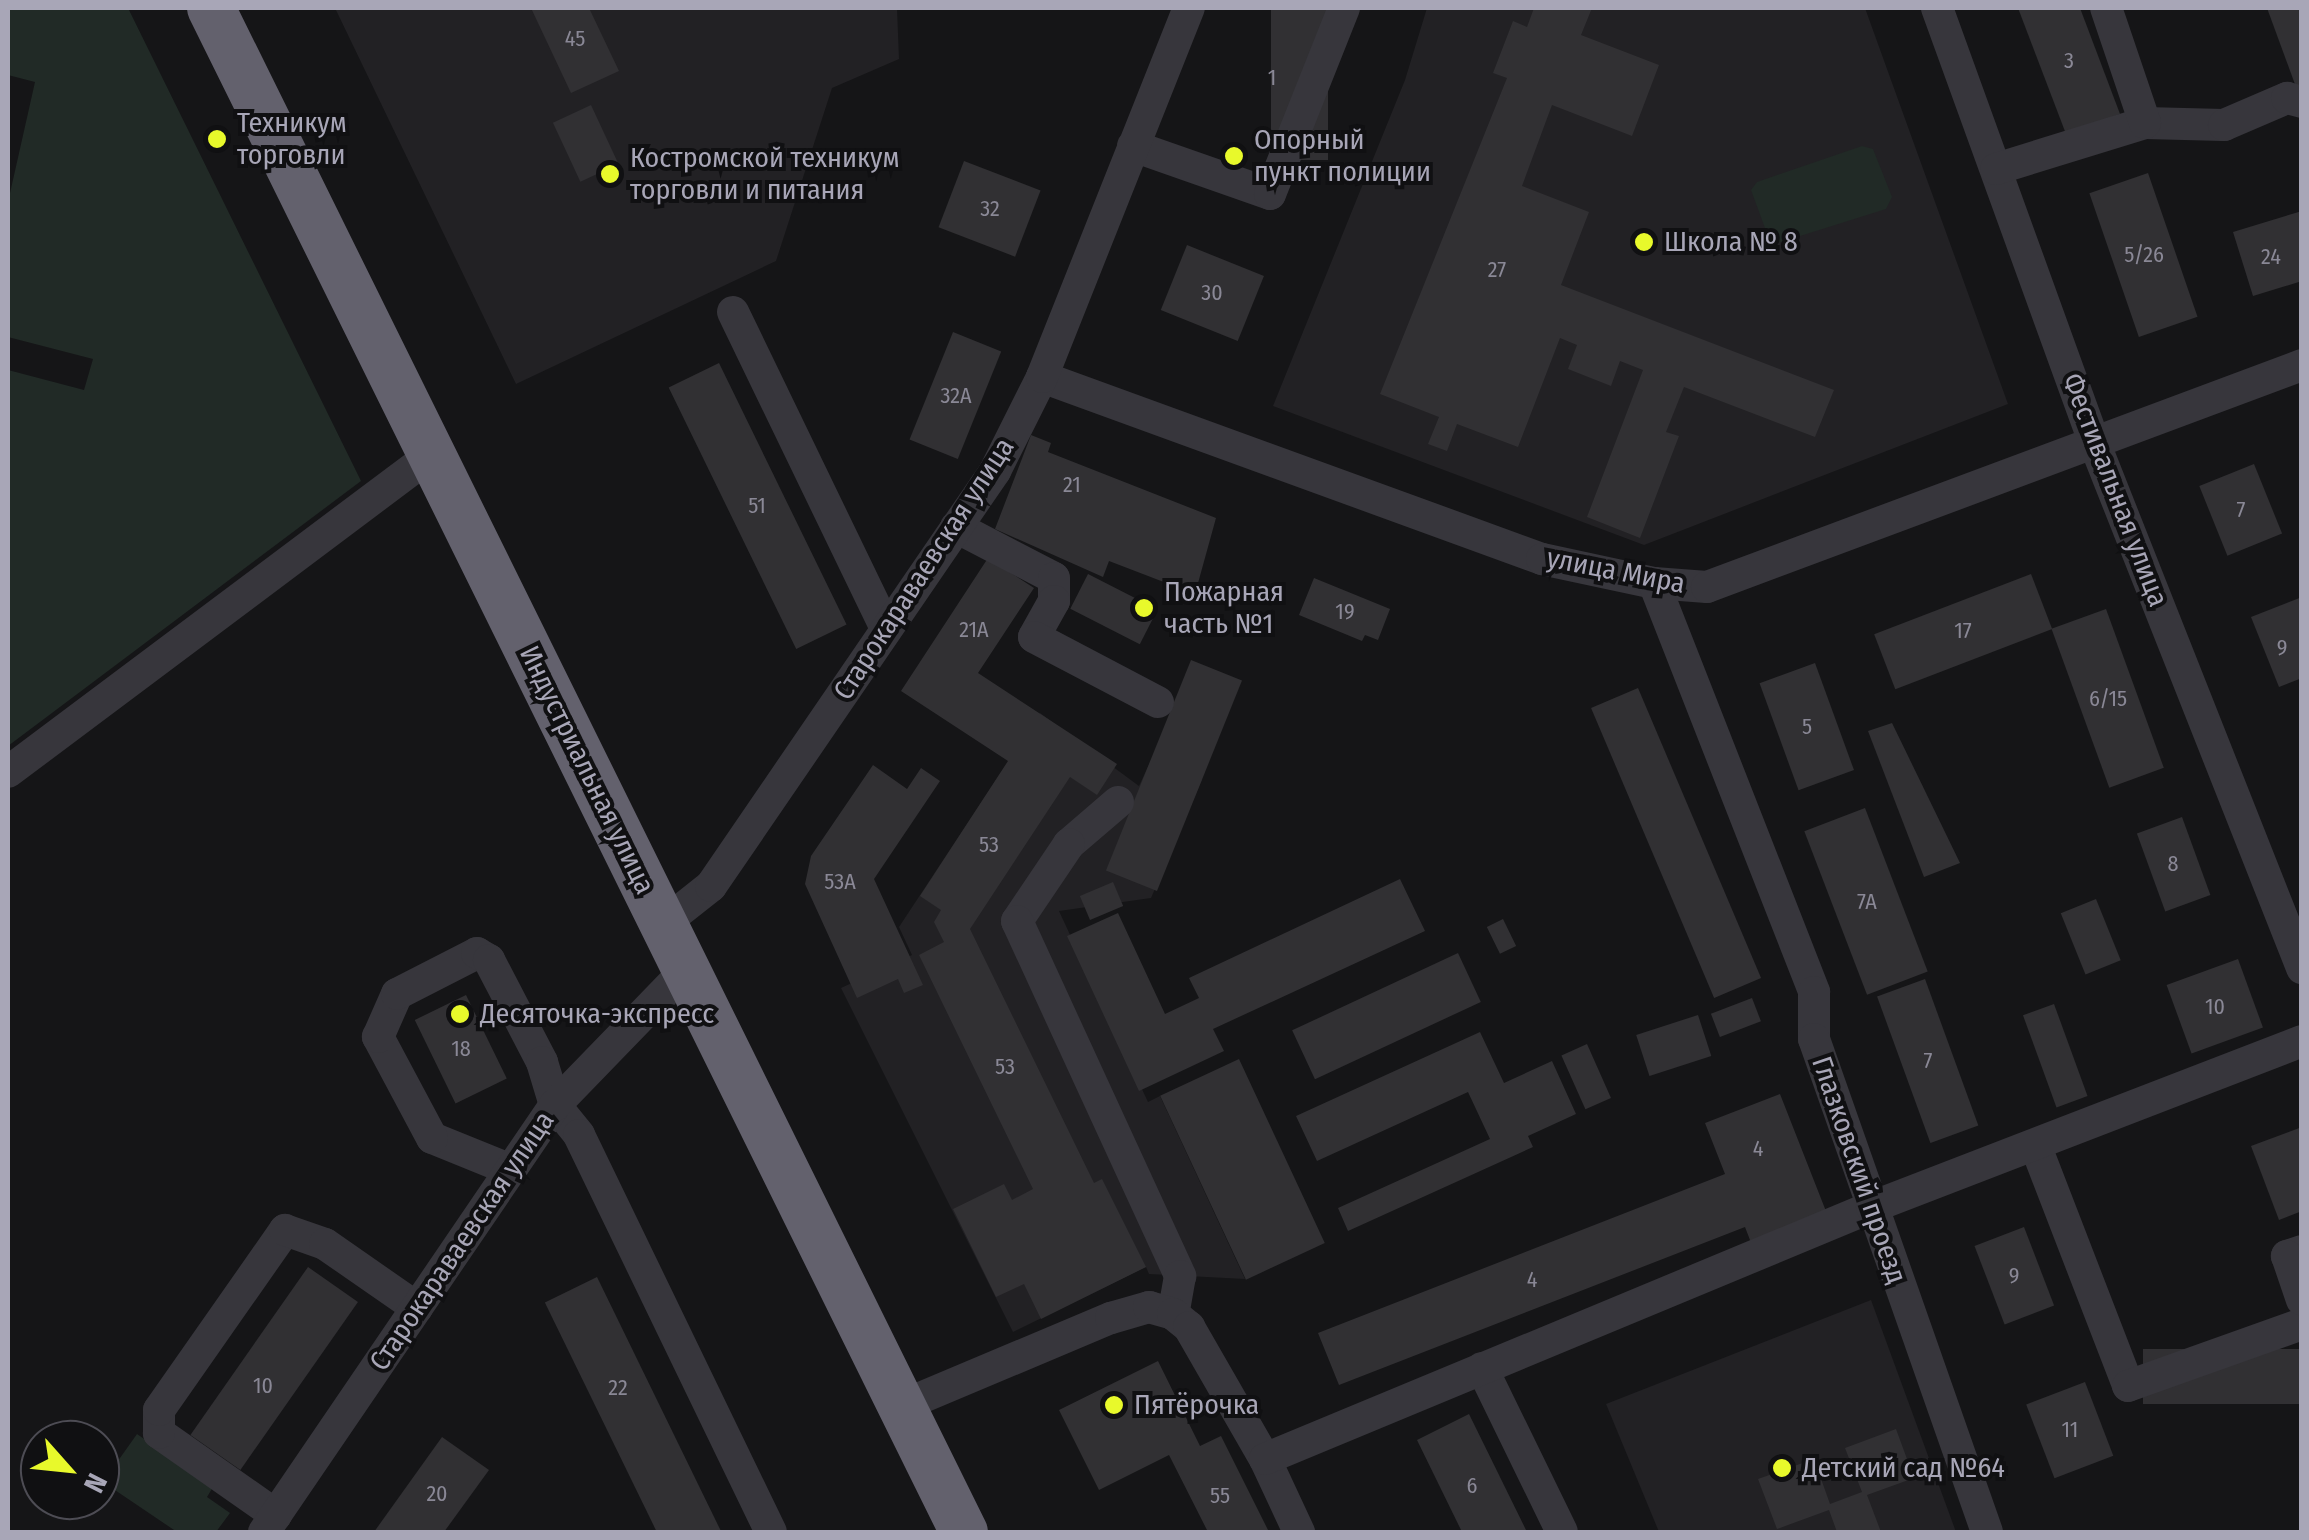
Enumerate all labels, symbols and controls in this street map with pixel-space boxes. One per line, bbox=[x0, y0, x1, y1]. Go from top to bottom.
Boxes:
house number: 45 bbox=[565, 26, 585, 52]
house number: 3 bbox=[2064, 48, 2074, 74]
house number: 1 bbox=[1268, 65, 1276, 91]
place label: Техникум торговли bbox=[237, 106, 347, 172]
place label: Опорный пункт полиции bbox=[1254, 123, 1431, 189]
marker: Техникум торговли bbox=[206, 128, 228, 150]
place label: Костромской техникум торговли и питания bbox=[630, 141, 899, 207]
marker: Опорный пункт полиции bbox=[1223, 145, 1245, 167]
marker: Костромской техникум торговли и питания bbox=[599, 163, 621, 185]
house number: 32 bbox=[980, 196, 1000, 222]
place label: Школа № 8 bbox=[1664, 225, 1798, 259]
marker: Школа № 8 bbox=[1633, 231, 1655, 253]
house number: 5/26 bbox=[2124, 242, 2164, 268]
house number: 24 bbox=[2261, 244, 2281, 270]
house number: 27 bbox=[1488, 257, 1506, 283]
house number: 30 bbox=[1201, 280, 1223, 306]
street label: Фестивальная улица bbox=[2055, 369, 2175, 611]
house number: 32А bbox=[940, 383, 972, 409]
street label: Старокараваевская улица bbox=[827, 432, 1021, 706]
house number: 21 bbox=[1063, 472, 1081, 498]
house number: 51 bbox=[748, 493, 766, 519]
house number: 7 bbox=[2237, 497, 2245, 523]
street label: улица Мира bbox=[1544, 541, 1688, 601]
place label: Пожарная часть №1 bbox=[1164, 575, 1284, 641]
marker: Пожарная часть №1 bbox=[1133, 597, 1155, 619]
house number: 19 bbox=[1335, 599, 1355, 625]
house number: 21А bbox=[959, 617, 989, 643]
house number: 17 bbox=[1954, 618, 1972, 644]
house number: 9 bbox=[2277, 635, 2287, 661]
street label: Индустриальная улица bbox=[512, 640, 662, 900]
house number: 6/15 bbox=[2089, 686, 2127, 712]
house number: 5 bbox=[1802, 714, 1812, 740]
house number: 53 bbox=[979, 832, 999, 858]
house number: 8 bbox=[2168, 851, 2178, 877]
house number: 53А bbox=[824, 869, 856, 895]
house number: 7А bbox=[1857, 889, 1877, 915]
house number: 10 bbox=[2205, 994, 2225, 1020]
place label: Десяточка-экспресс bbox=[480, 997, 714, 1031]
marker: Десяточка-экспресс bbox=[449, 1003, 471, 1025]
house number: 18 bbox=[451, 1036, 471, 1062]
house number: 7 bbox=[1924, 1048, 1932, 1074]
street label: Глазковский проезд bbox=[1804, 1052, 1914, 1288]
house number: 53 bbox=[995, 1054, 1015, 1080]
street label: Старокараваевская улица bbox=[363, 1105, 561, 1377]
house number: 4 bbox=[1753, 1136, 1763, 1162]
house number: 9 bbox=[2009, 1263, 2019, 1289]
house number: 4 bbox=[1527, 1267, 1537, 1293]
house number: 10 bbox=[253, 1373, 273, 1399]
house number: 22 bbox=[608, 1375, 628, 1401]
place label: Пятёрочка bbox=[1134, 1388, 1259, 1422]
marker: Пятёрочка bbox=[1103, 1394, 1125, 1416]
house number: 11 bbox=[2062, 1417, 2078, 1443]
north arrow bbox=[20, 1420, 120, 1520]
place label: Детский сад №64 bbox=[1802, 1451, 2005, 1485]
marker: Детский сад №64 bbox=[1771, 1457, 1793, 1479]
text: N bbox=[77, 1468, 114, 1498]
house number: 6 bbox=[1467, 1473, 1477, 1499]
house number: 20 bbox=[426, 1481, 448, 1507]
house number: 55 bbox=[1210, 1483, 1230, 1509]

